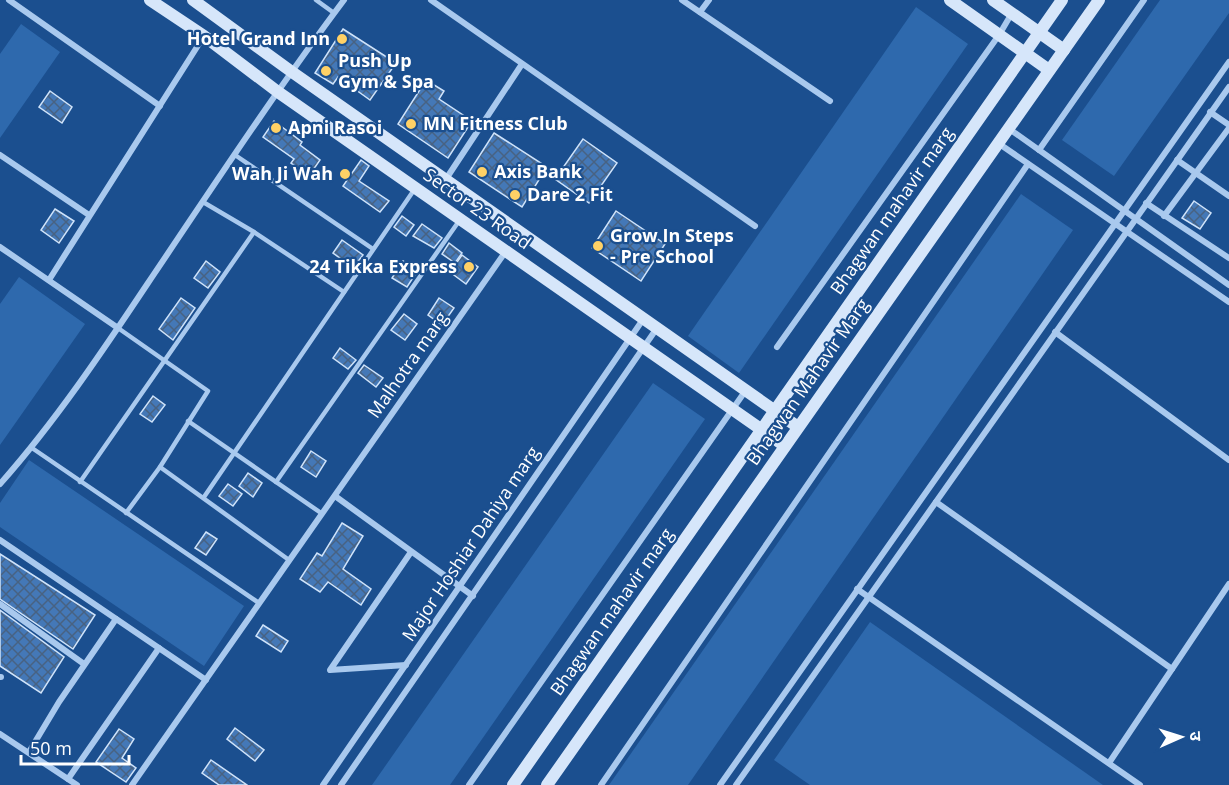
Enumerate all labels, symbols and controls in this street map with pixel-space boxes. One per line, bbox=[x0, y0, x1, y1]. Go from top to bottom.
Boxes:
place label: Hotel Grand Inn bbox=[187, 26, 330, 50]
marker: Hotel Grand Inn bbox=[335, 32, 349, 46]
place label: Push Up Gym & Spa bbox=[338, 48, 434, 93]
marker: Push Up Gym & Spa bbox=[319, 64, 333, 78]
place label: MN Fitness Club bbox=[423, 111, 568, 135]
place label: Apni Rasoi bbox=[288, 115, 382, 139]
marker: MN Fitness Club bbox=[404, 117, 418, 131]
marker: Apni Rasoi bbox=[269, 121, 283, 135]
street label: Bhagwan mahavir marg bbox=[824, 122, 958, 299]
place label: Axis Bank bbox=[494, 159, 583, 183]
place label: Wah Ji Wah bbox=[232, 161, 333, 185]
street label: Sector 23 Road bbox=[419, 162, 536, 254]
marker: Axis Bank bbox=[475, 165, 489, 179]
marker: Wah Ji Wah bbox=[338, 167, 352, 181]
place label: Dare 2 Fit bbox=[527, 182, 613, 206]
marker: Dare 2 Fit bbox=[508, 188, 522, 202]
place label: Grow In Steps - Pre School bbox=[610, 223, 734, 268]
marker: Grow In Steps - Pre School bbox=[591, 239, 605, 253]
place label: 24 Tikka Express bbox=[309, 254, 457, 278]
marker: 24 Tikka Express bbox=[462, 260, 476, 274]
street label: Bhagwan Mahavir Marg bbox=[740, 293, 874, 470]
street label: Malhotra marg bbox=[362, 306, 453, 422]
street label: Major Hoshiar Dahiya marg bbox=[396, 441, 545, 646]
street label: Bhagwan mahavir marg bbox=[544, 523, 678, 700]
north arrow bbox=[1151, 707, 1211, 767]
scale bar bbox=[21, 728, 129, 766]
text: उ bbox=[1185, 731, 1207, 742]
text: 50 m bbox=[30, 736, 72, 760]

